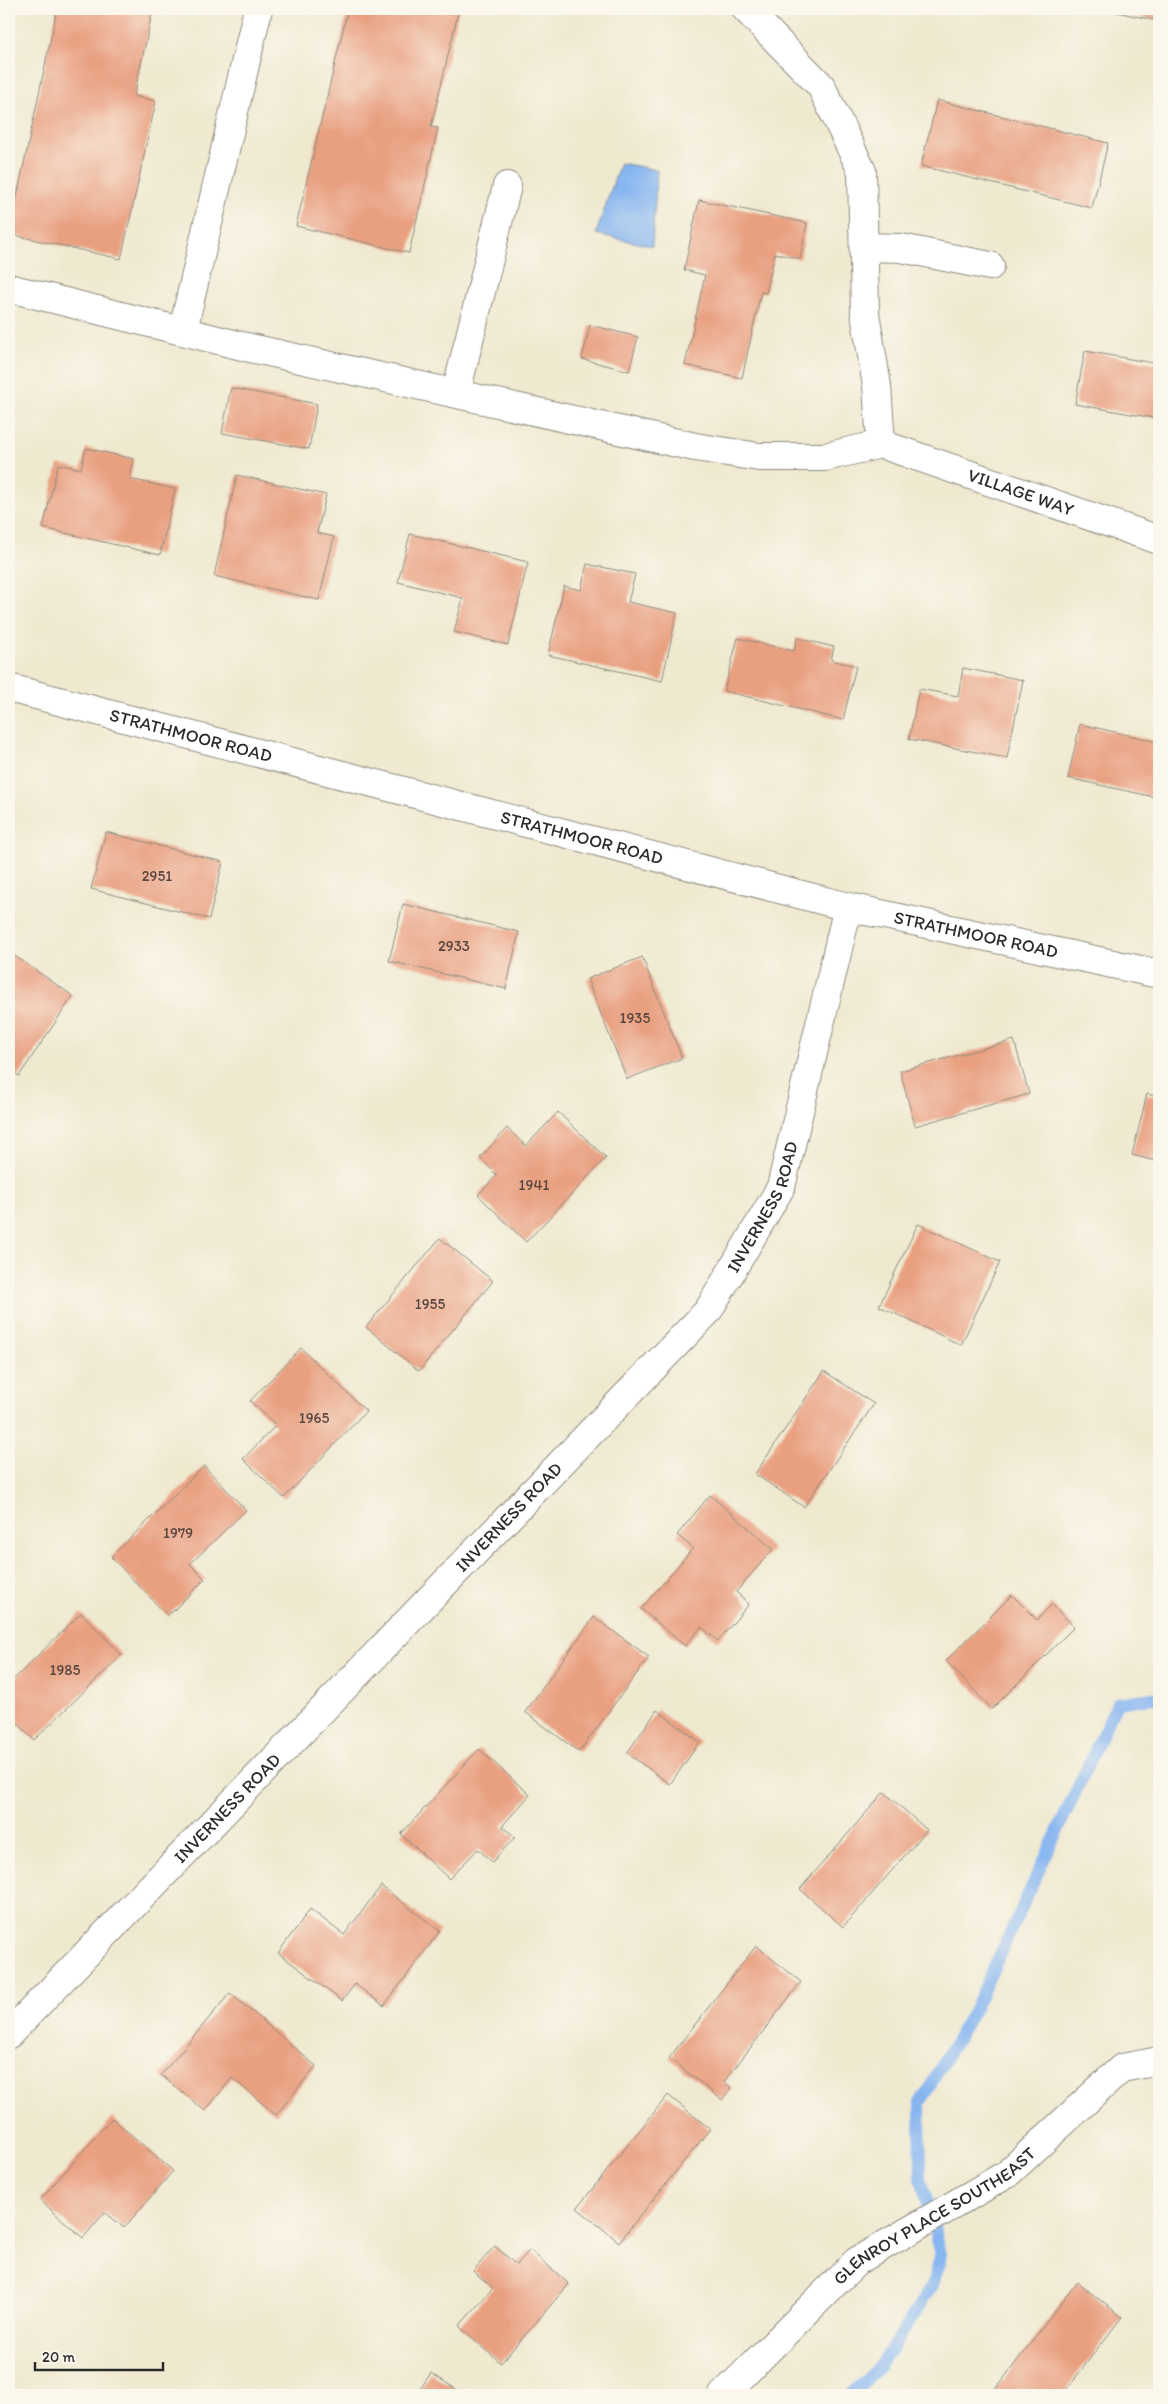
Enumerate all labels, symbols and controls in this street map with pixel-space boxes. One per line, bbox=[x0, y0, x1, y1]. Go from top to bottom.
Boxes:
street label: VILLAGE WAY bbox=[965, 464, 1078, 521]
street label: STRATHMOOR ROAD bbox=[107, 704, 275, 767]
street label: STRATHMOOR ROAD bbox=[498, 806, 665, 869]
house number: 2951 bbox=[142, 867, 172, 885]
street label: STRATHMOOR ROAD bbox=[892, 906, 1060, 963]
house number: 2933 bbox=[438, 937, 470, 955]
house number: 1935 bbox=[620, 1009, 651, 1027]
street label: INVERNESS ROAD bbox=[722, 1139, 803, 1277]
house number: 1941 bbox=[519, 1176, 549, 1194]
house number: 1955 bbox=[415, 1295, 445, 1313]
house number: 1965 bbox=[299, 1409, 329, 1427]
street label: INVERNESS ROAD bbox=[451, 1458, 567, 1576]
house number: 1979 bbox=[163, 1524, 193, 1542]
house number: 1985 bbox=[50, 1661, 81, 1679]
street label: INVERNESS ROAD bbox=[169, 1749, 285, 1868]
street label: GLENROY PLACE SOUTHEAST bbox=[828, 2142, 1040, 2290]
scale bar bbox=[35, 2339, 162, 2371]
text: 20 m bbox=[42, 2348, 76, 2366]

